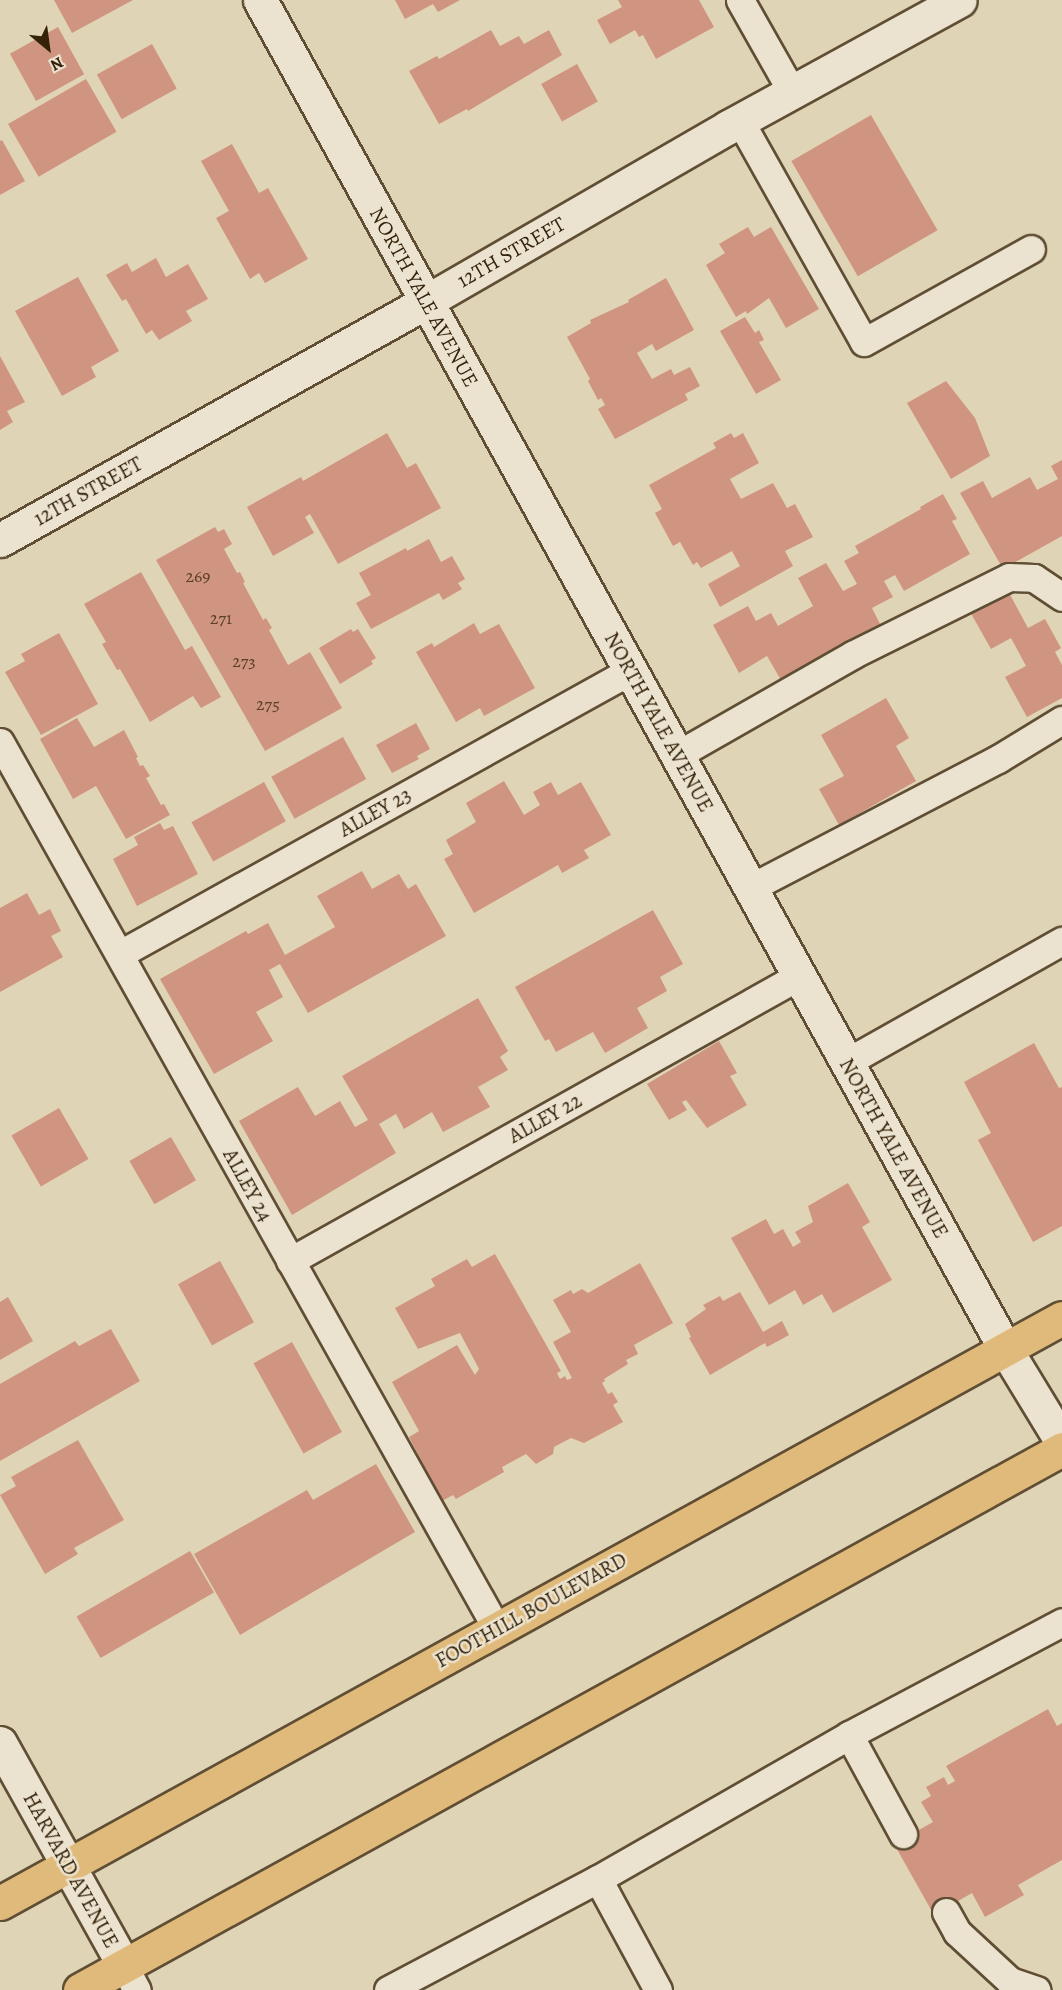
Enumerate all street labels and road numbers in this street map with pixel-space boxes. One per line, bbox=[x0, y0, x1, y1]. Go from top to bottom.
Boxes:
street label: NORTH YALE AVENUE bbox=[364, 203, 484, 391]
street label: 12TH STREET bbox=[453, 211, 569, 293]
street label: 12TH STREET bbox=[29, 451, 147, 531]
street label: NORTH YALE AVENUE bbox=[599, 628, 719, 816]
street label: ALLEY 23 bbox=[334, 782, 416, 842]
street label: NORTH YALE AVENUE bbox=[834, 1054, 954, 1242]
street label: ALLEY 22 bbox=[504, 1088, 586, 1148]
street label: ALLEY 24 bbox=[218, 1144, 278, 1226]
street label: FOOTHILL BOULEVARD bbox=[431, 1547, 631, 1673]
street label: HARVARD AVENUE bbox=[18, 1788, 124, 1952]

